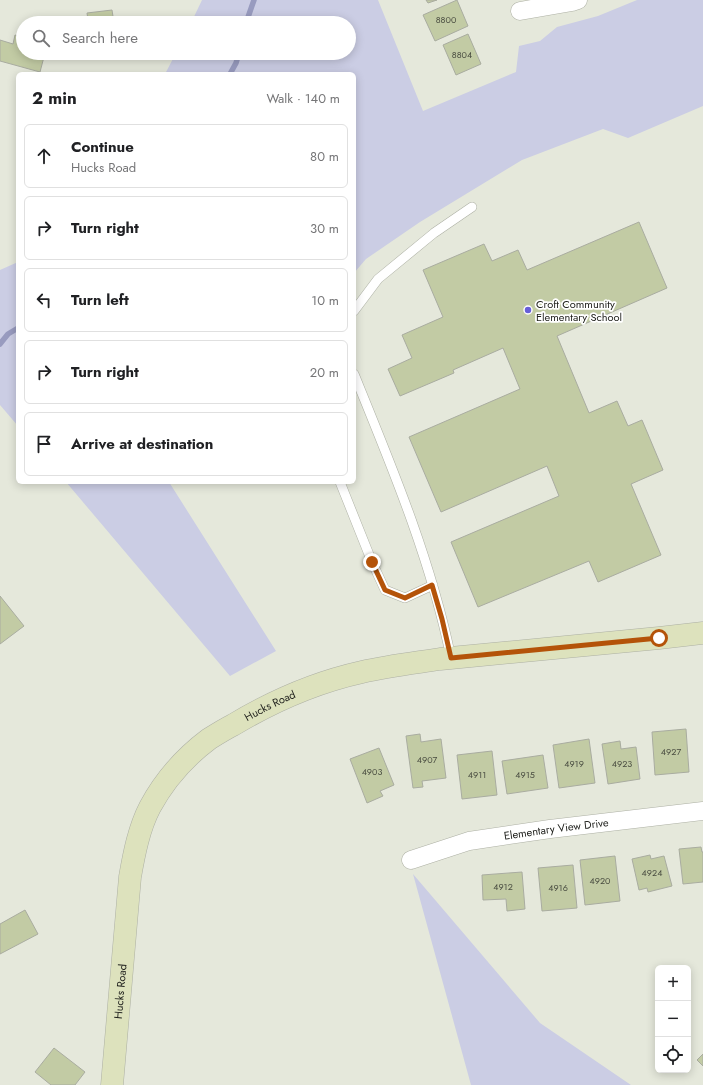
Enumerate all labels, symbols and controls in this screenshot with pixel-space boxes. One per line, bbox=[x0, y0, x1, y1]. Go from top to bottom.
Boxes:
house number: 8800 bbox=[436, 13, 457, 26]
search box bbox=[16, 16, 356, 60]
icon: search bbox=[30, 27, 52, 49]
text: Search here bbox=[62, 27, 138, 49]
house number: 8804 bbox=[452, 48, 472, 61]
text: 2 min bbox=[32, 86, 77, 110]
text: Walk · 140 m bbox=[266, 89, 340, 108]
text: Continue bbox=[71, 136, 134, 158]
icon: ahead bbox=[33, 145, 55, 167]
text: 80 m bbox=[310, 147, 339, 166]
text: Hucks Road bbox=[71, 158, 136, 177]
icon: right bbox=[33, 217, 55, 239]
text: Turn right bbox=[71, 217, 139, 239]
text: 30 m bbox=[310, 219, 339, 238]
icon: left bbox=[33, 289, 55, 311]
text: Turn left bbox=[71, 289, 129, 311]
text: 10 m bbox=[311, 291, 339, 310]
place label: Croft Community Elementary School bbox=[536, 296, 622, 325]
marker: Croft Community Elementary School bbox=[523, 305, 533, 315]
icon: right bbox=[33, 361, 55, 383]
text: Turn right bbox=[71, 361, 139, 383]
text: 20 m bbox=[310, 363, 339, 382]
icon: arrive bbox=[33, 433, 55, 455]
text: Arrive at destination bbox=[71, 433, 213, 455]
route end bbox=[363, 553, 381, 571]
route start bbox=[650, 629, 668, 647]
street label: Hucks Road bbox=[241, 686, 298, 725]
house number: 4927 bbox=[661, 745, 681, 758]
house number: 4907 bbox=[417, 753, 438, 766]
house number: 4919 bbox=[564, 757, 584, 770]
house number: 4923 bbox=[612, 757, 632, 770]
house number: 4903 bbox=[362, 765, 382, 778]
house number: 4911 bbox=[468, 768, 486, 781]
house number: 4915 bbox=[515, 768, 535, 781]
street label: Elementary View Drive bbox=[503, 814, 610, 844]
house number: 4924 bbox=[642, 866, 662, 879]
house number: 4920 bbox=[590, 874, 611, 887]
house number: 4912 bbox=[493, 880, 513, 893]
house number: 4916 bbox=[548, 881, 568, 894]
street label: Hucks Road bbox=[110, 963, 130, 1020]
map controls bbox=[655, 965, 691, 1073]
button: + bbox=[655, 965, 691, 1001]
button: − bbox=[655, 1001, 691, 1037]
button: locate bbox=[655, 1037, 691, 1073]

